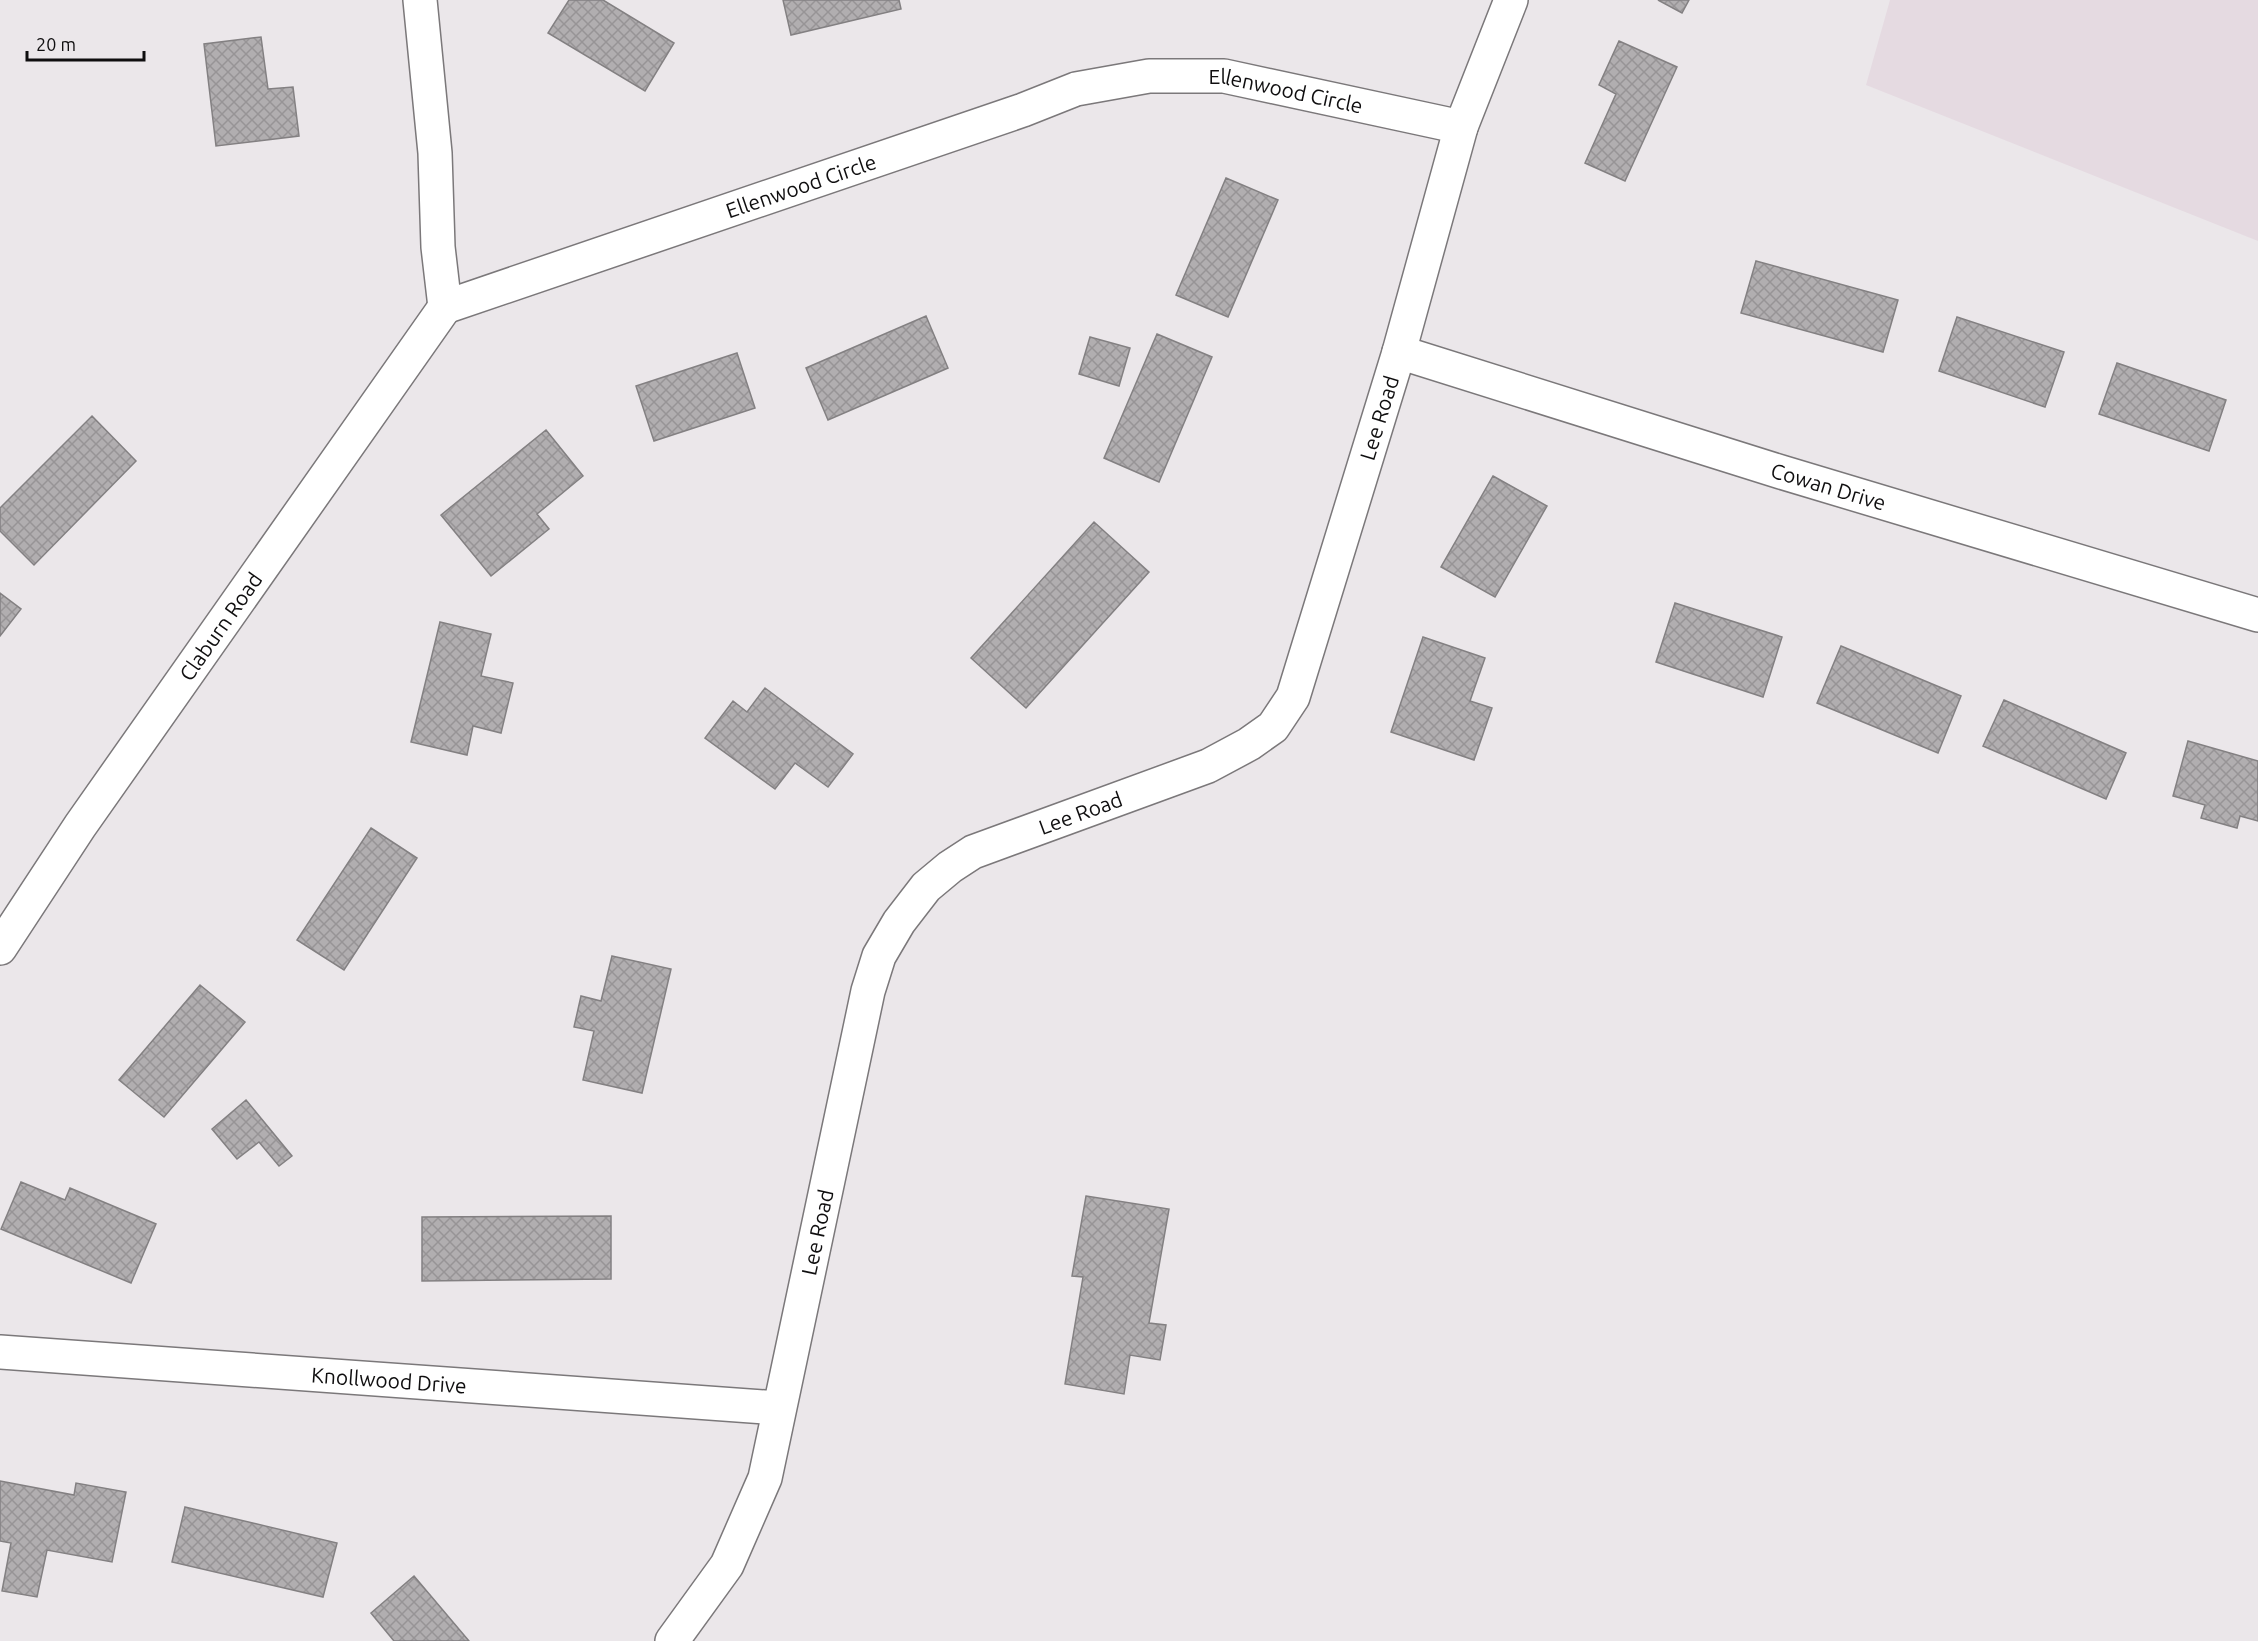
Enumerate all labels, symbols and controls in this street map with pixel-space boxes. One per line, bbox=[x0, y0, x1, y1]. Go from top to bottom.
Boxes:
scale bar bbox=[27, 24, 144, 62]
text: 20 m bbox=[36, 34, 76, 54]
street label: Ellenwood Circle bbox=[1209, 64, 1365, 118]
street label: Ellenwood Circle bbox=[723, 149, 879, 222]
street label: Lee Road bbox=[1355, 373, 1403, 463]
street label: Cowan Drive bbox=[1768, 458, 1889, 515]
street label: Claburn Road bbox=[174, 568, 267, 685]
street label: Lee Road bbox=[1035, 786, 1126, 839]
street label: Lee Road bbox=[796, 1187, 838, 1277]
street label: Knollwood Drive bbox=[310, 1362, 468, 1398]

